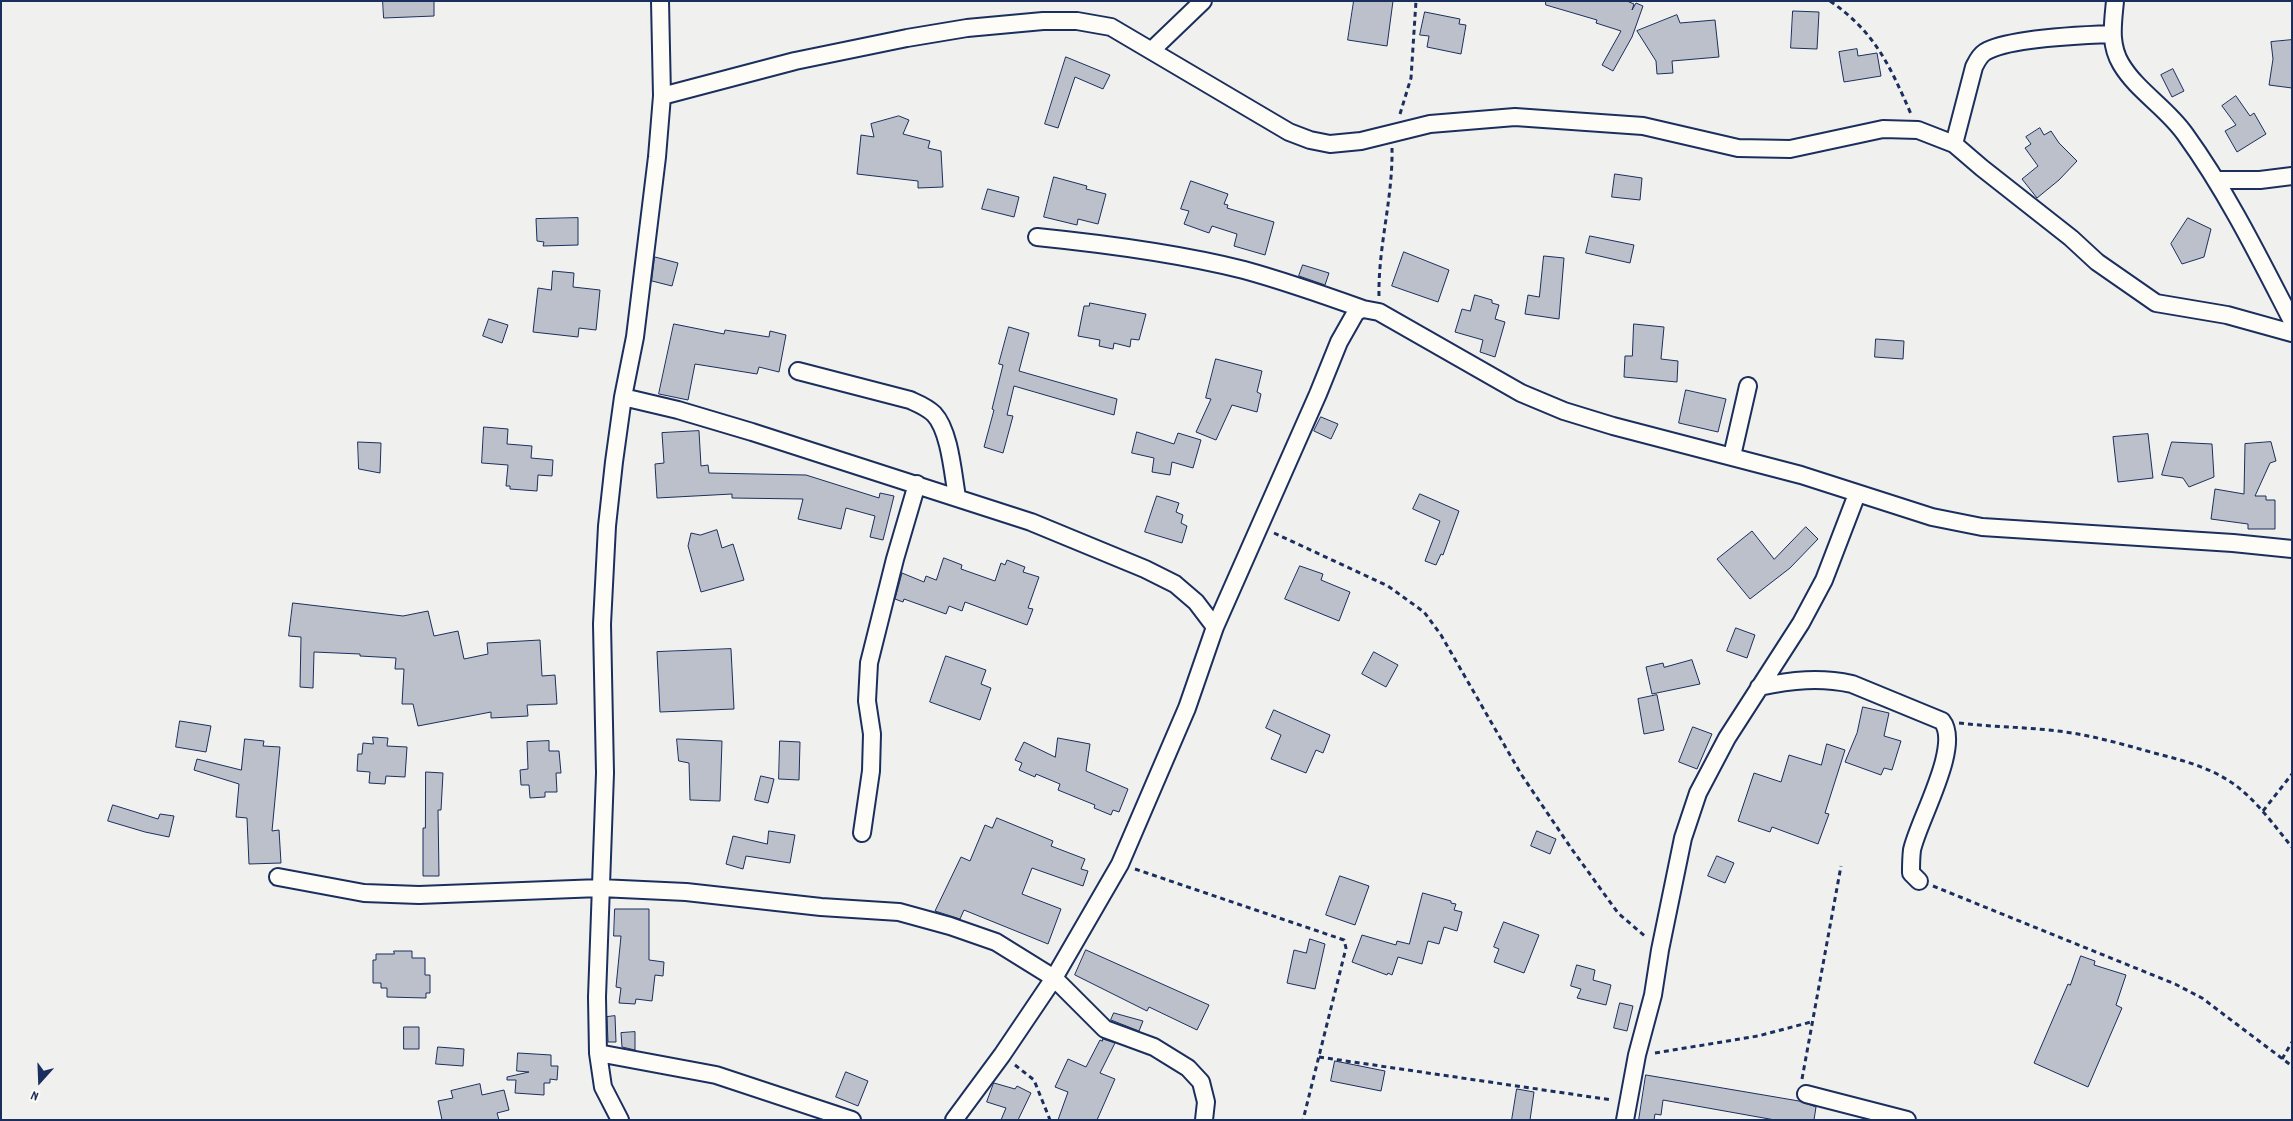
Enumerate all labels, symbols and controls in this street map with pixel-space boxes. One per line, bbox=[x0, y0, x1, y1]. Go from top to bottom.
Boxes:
north arrow bbox=[15, 1056, 65, 1106]
text: N bbox=[28, 1085, 42, 1106]

